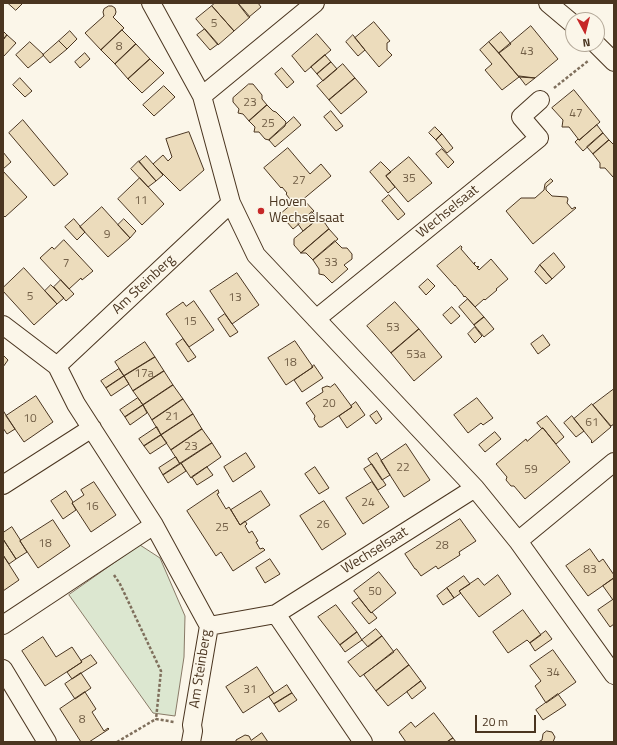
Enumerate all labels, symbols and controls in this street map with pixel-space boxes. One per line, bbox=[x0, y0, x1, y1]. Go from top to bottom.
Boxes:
north arrow bbox=[565, 12, 605, 52]
house number: 5 bbox=[211, 17, 217, 31]
text: N bbox=[582, 35, 591, 51]
house number: 8 bbox=[116, 40, 122, 54]
house number: 43 bbox=[520, 45, 534, 59]
house number: 23 bbox=[243, 96, 257, 110]
house number: 47 bbox=[569, 107, 583, 121]
house number: 25 bbox=[261, 117, 275, 131]
house number: 35 bbox=[402, 172, 416, 186]
house number: 27 bbox=[292, 174, 306, 188]
street label: Wechselsaat bbox=[414, 182, 482, 242]
house number: 11 bbox=[134, 194, 148, 208]
place label: Hoven Wechselsaat bbox=[269, 195, 344, 228]
marker: Hoven Wechselsaat bbox=[256, 206, 266, 216]
house number: 9 bbox=[104, 228, 110, 242]
street label: Am Steinberg bbox=[109, 252, 179, 318]
house number: 33 bbox=[324, 256, 338, 270]
house number: 7 bbox=[63, 257, 69, 271]
house number: 5 bbox=[27, 290, 33, 304]
house number: 13 bbox=[228, 291, 242, 305]
house number: 15 bbox=[183, 315, 197, 329]
house number: 53 bbox=[386, 321, 400, 335]
house number: 53a bbox=[406, 348, 426, 362]
house number: 18 bbox=[283, 356, 297, 370]
house number: 17a bbox=[134, 367, 154, 381]
house number: 20 bbox=[322, 397, 336, 411]
house number: 21 bbox=[165, 410, 179, 424]
house number: 10 bbox=[23, 412, 37, 426]
house number: 61 bbox=[585, 416, 599, 430]
house number: 23 bbox=[184, 440, 198, 454]
house number: 22 bbox=[396, 461, 410, 475]
house number: 59 bbox=[524, 463, 538, 477]
house number: 24 bbox=[361, 496, 375, 510]
house number: 16 bbox=[85, 500, 99, 514]
house number: 26 bbox=[316, 518, 330, 532]
house number: 25 bbox=[215, 521, 229, 535]
street label: Wechselsaat bbox=[339, 524, 411, 578]
house number: 18 bbox=[38, 537, 52, 551]
house number: 28 bbox=[435, 539, 449, 553]
house number: 83 bbox=[583, 563, 597, 577]
house number: 50 bbox=[368, 585, 382, 599]
street label: Am Steinberg bbox=[186, 628, 216, 710]
house number: 34 bbox=[546, 666, 560, 680]
house number: 31 bbox=[243, 683, 257, 697]
scale bar bbox=[477, 707, 538, 733]
text: 20 m bbox=[482, 712, 508, 731]
house number: 8 bbox=[79, 713, 85, 727]

